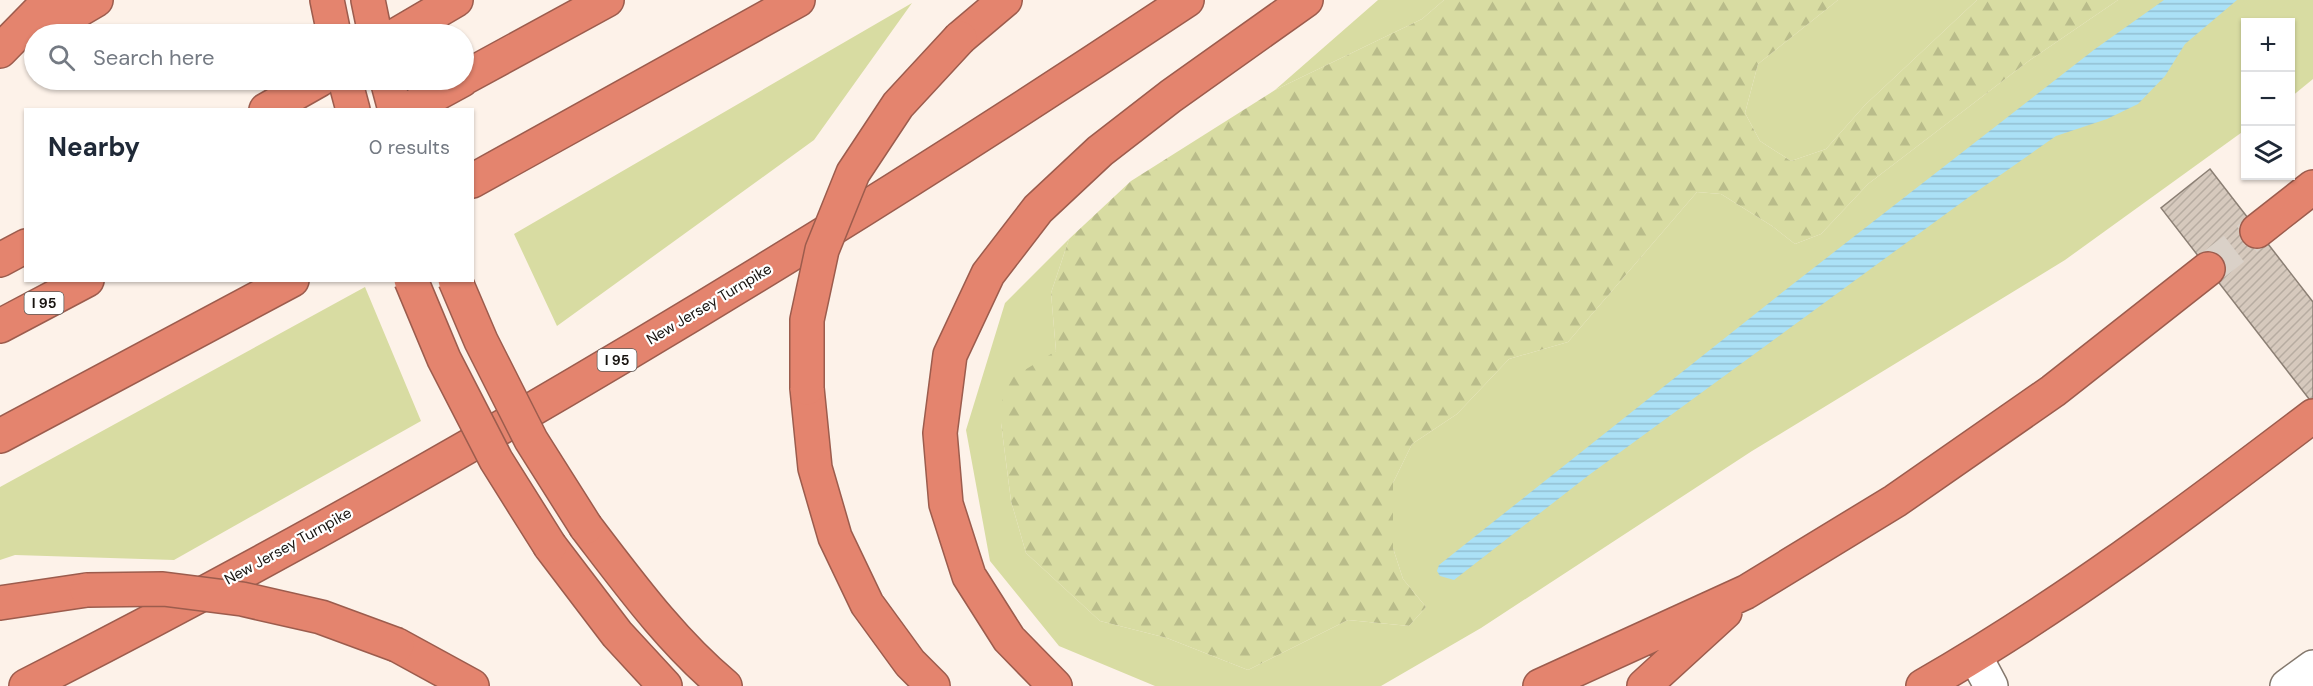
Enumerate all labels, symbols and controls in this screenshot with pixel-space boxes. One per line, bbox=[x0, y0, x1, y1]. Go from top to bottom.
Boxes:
map controls bbox=[2241, 18, 2295, 180]
button: + bbox=[2241, 18, 2295, 72]
search box bbox=[24, 24, 474, 90]
icon: search bbox=[45, 41, 78, 74]
text: Search here bbox=[93, 43, 214, 72]
button: − bbox=[2241, 72, 2295, 126]
button: layers bbox=[2241, 126, 2295, 180]
text: Nearby bbox=[48, 130, 140, 164]
text: 0 results bbox=[369, 134, 450, 160]
street label: New Jersey Turnpike bbox=[643, 259, 775, 349]
road number: I 95 bbox=[24, 292, 63, 314]
road number: I 95 bbox=[598, 349, 636, 371]
street label: New Jersey Turnpike bbox=[221, 503, 355, 589]

